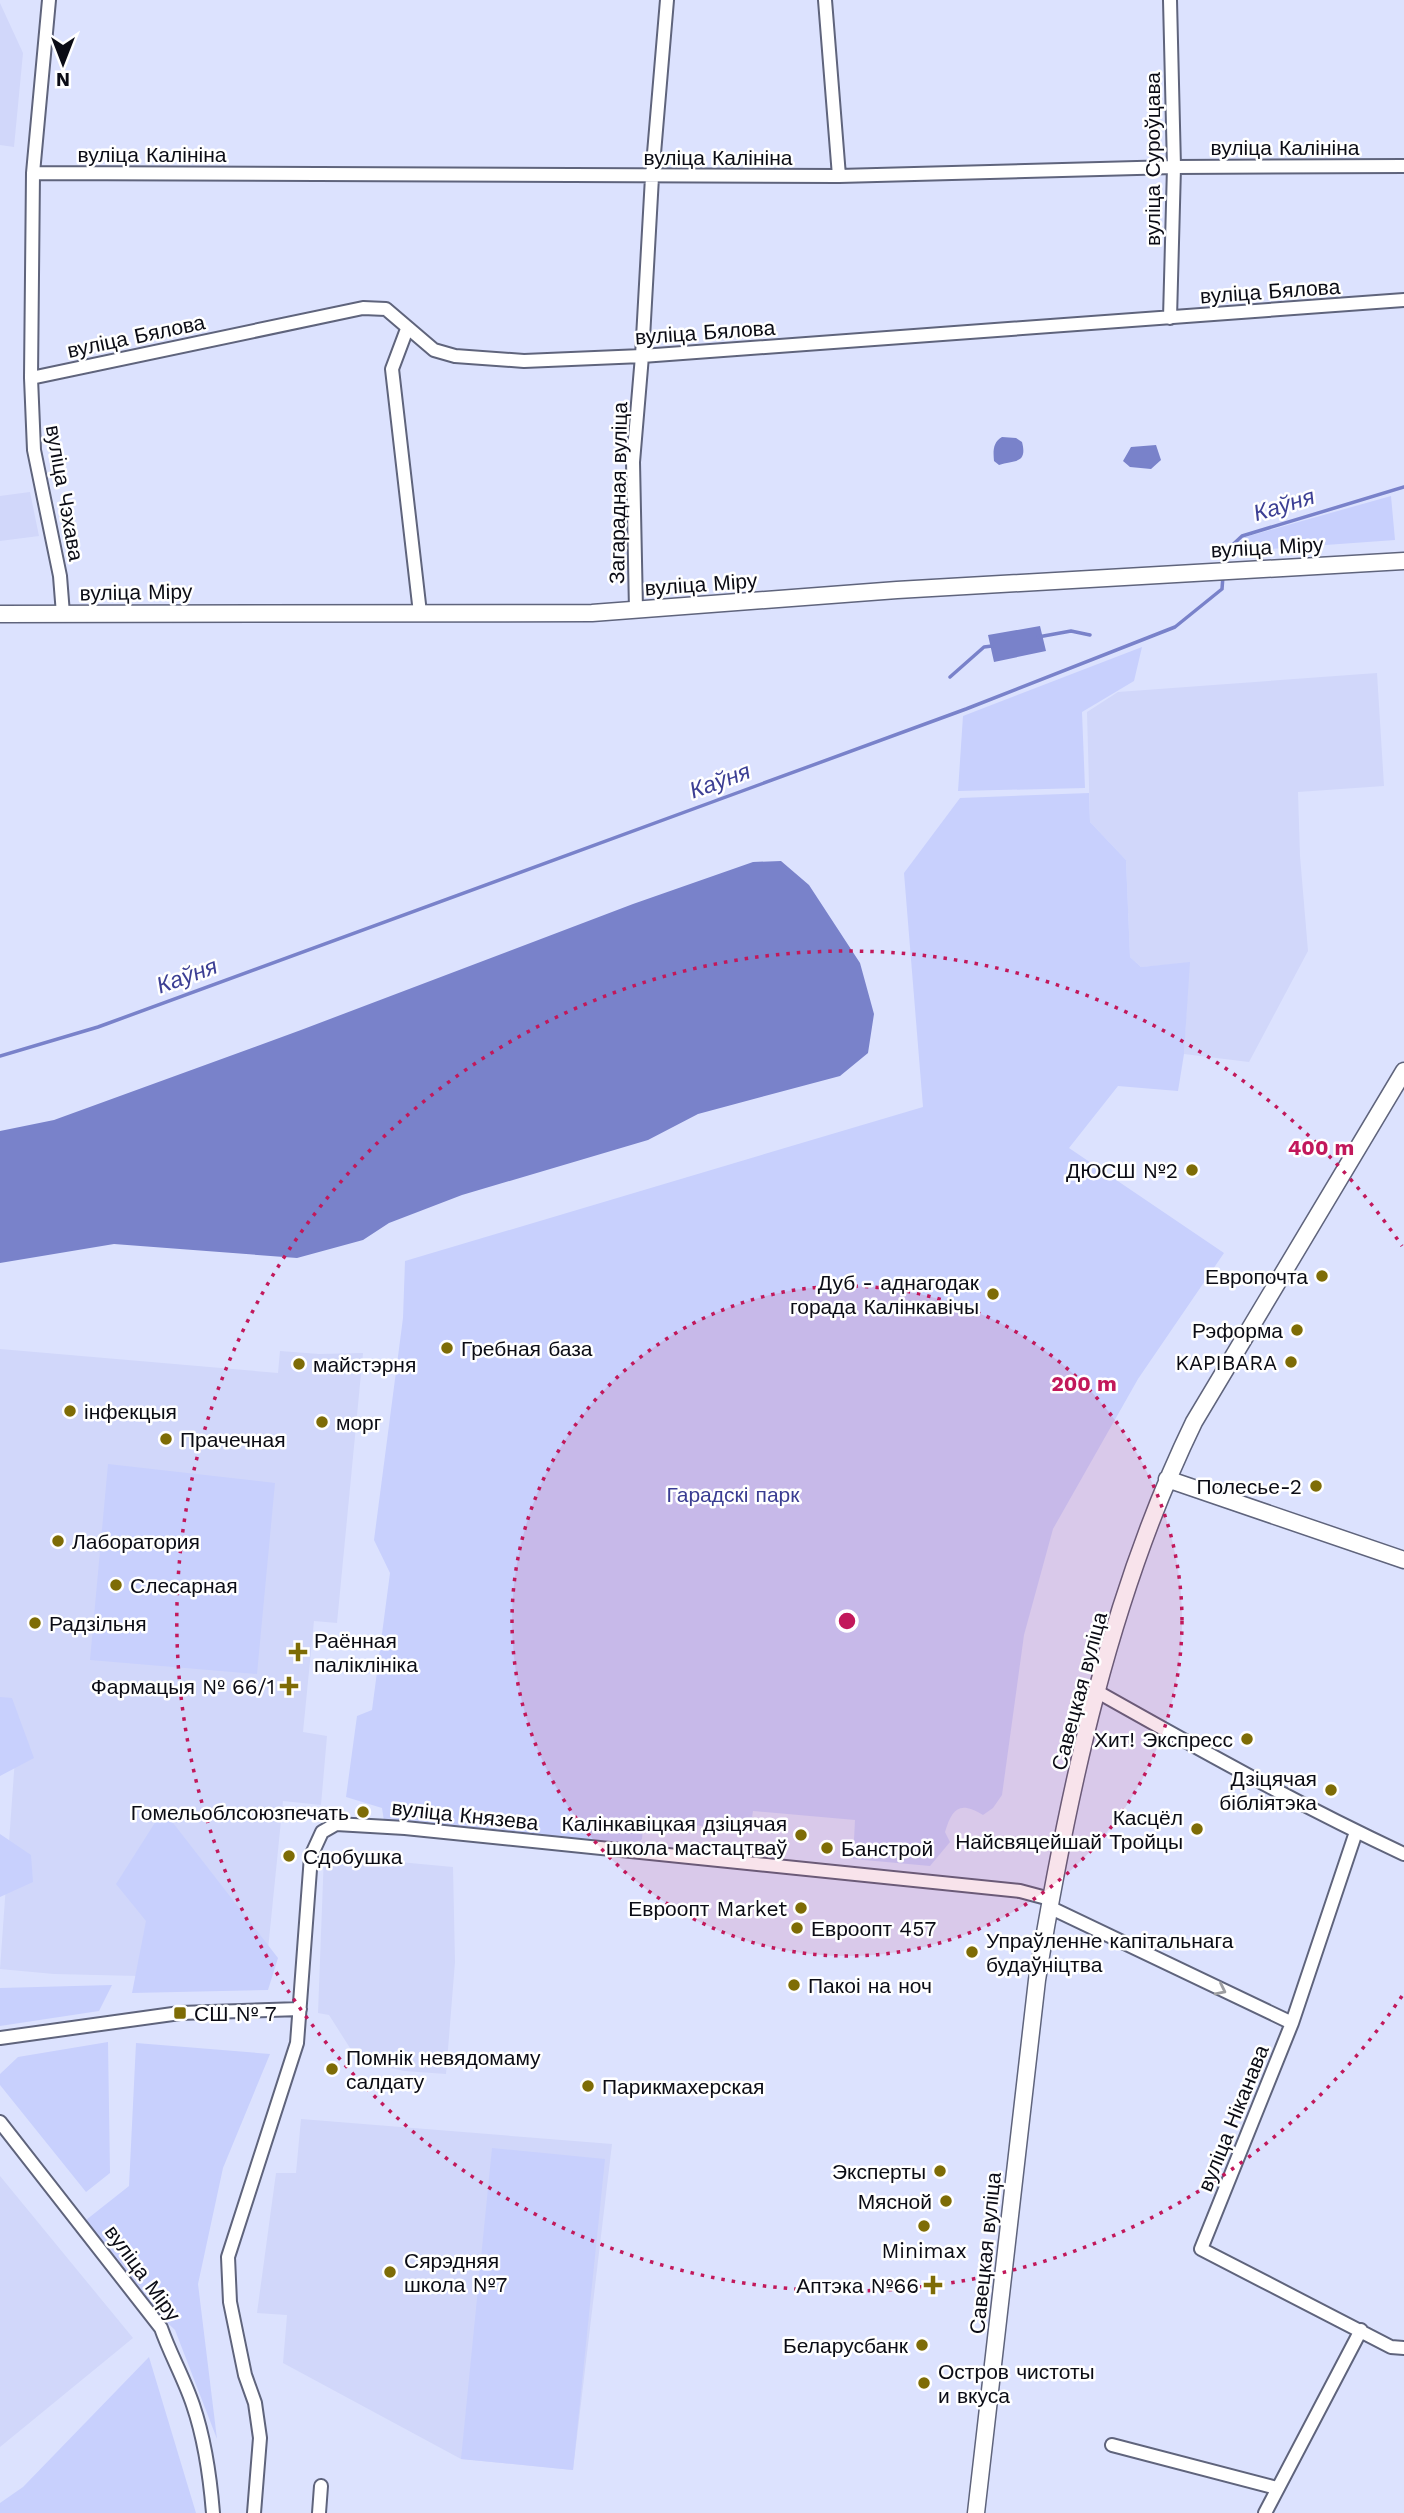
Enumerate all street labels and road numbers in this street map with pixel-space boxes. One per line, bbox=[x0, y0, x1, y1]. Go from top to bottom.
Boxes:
street label: вуліца Суроўцава bbox=[1140, 72, 1165, 246]
street label: вуліца Калініна bbox=[1211, 135, 1360, 160]
street label: вуліца Калініна bbox=[78, 142, 227, 167]
street label: вуліца Калініна bbox=[644, 145, 793, 170]
street label: вуліца Бялова bbox=[1199, 274, 1341, 308]
street label: вуліца Бялова bbox=[65, 309, 208, 363]
street label: вуліца Бялова bbox=[634, 315, 776, 349]
street label: Загарадная вуліца bbox=[604, 401, 632, 584]
street label: вуліца Чэхава bbox=[41, 423, 89, 563]
street label: вуліца Міру bbox=[1210, 532, 1324, 562]
street label: вуліца Міру bbox=[644, 568, 759, 600]
street label: вуліца Міру bbox=[79, 579, 193, 605]
street label: Савецкая вуліца bbox=[1046, 1609, 1112, 1773]
street label: вуліца Князева bbox=[390, 1795, 540, 1835]
street label: вуліца Ніканава bbox=[1192, 2041, 1274, 2195]
street label: Савецкая вуліца bbox=[964, 2170, 1006, 2335]
street label: вуліца Міру bbox=[100, 2220, 187, 2326]

